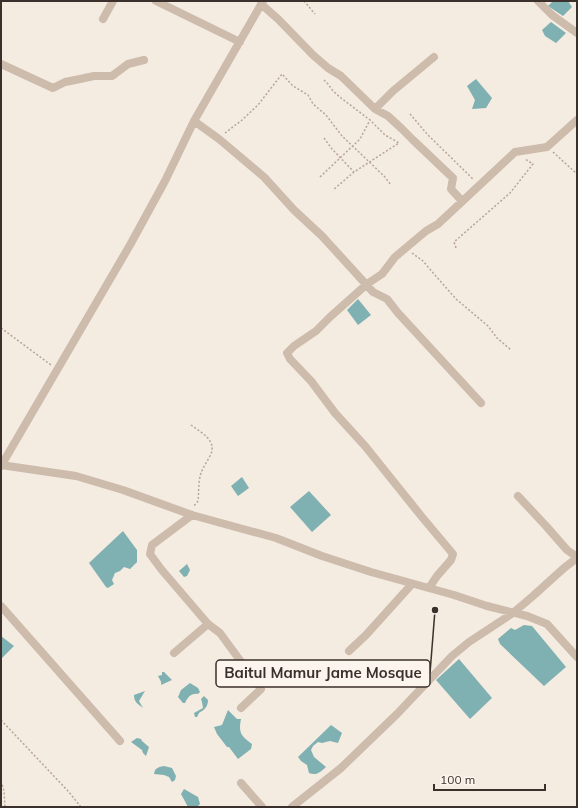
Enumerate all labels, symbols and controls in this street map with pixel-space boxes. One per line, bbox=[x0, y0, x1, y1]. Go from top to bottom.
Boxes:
callout: Baitul Mamur Jame Mosque bbox=[216, 660, 430, 687]
text: Baitul Mamur Jame Mosque bbox=[224, 663, 422, 682]
scale bar bbox=[434, 766, 545, 792]
text: 100 m bbox=[440, 772, 475, 787]

